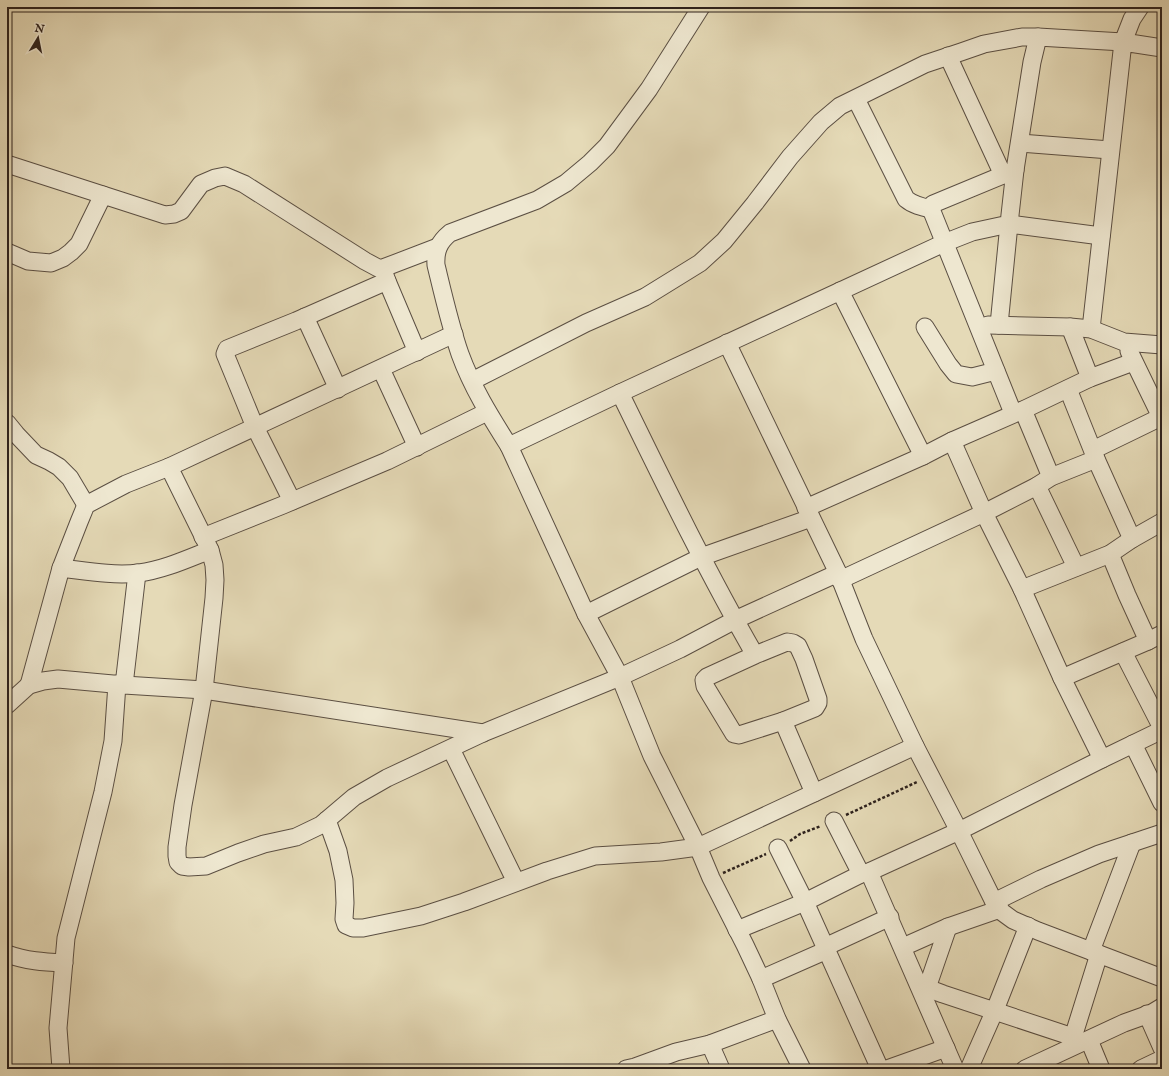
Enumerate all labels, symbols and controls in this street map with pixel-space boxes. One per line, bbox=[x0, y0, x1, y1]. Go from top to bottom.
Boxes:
north arrow bbox=[18, 18, 58, 58]
text: N bbox=[33, 21, 46, 37]

